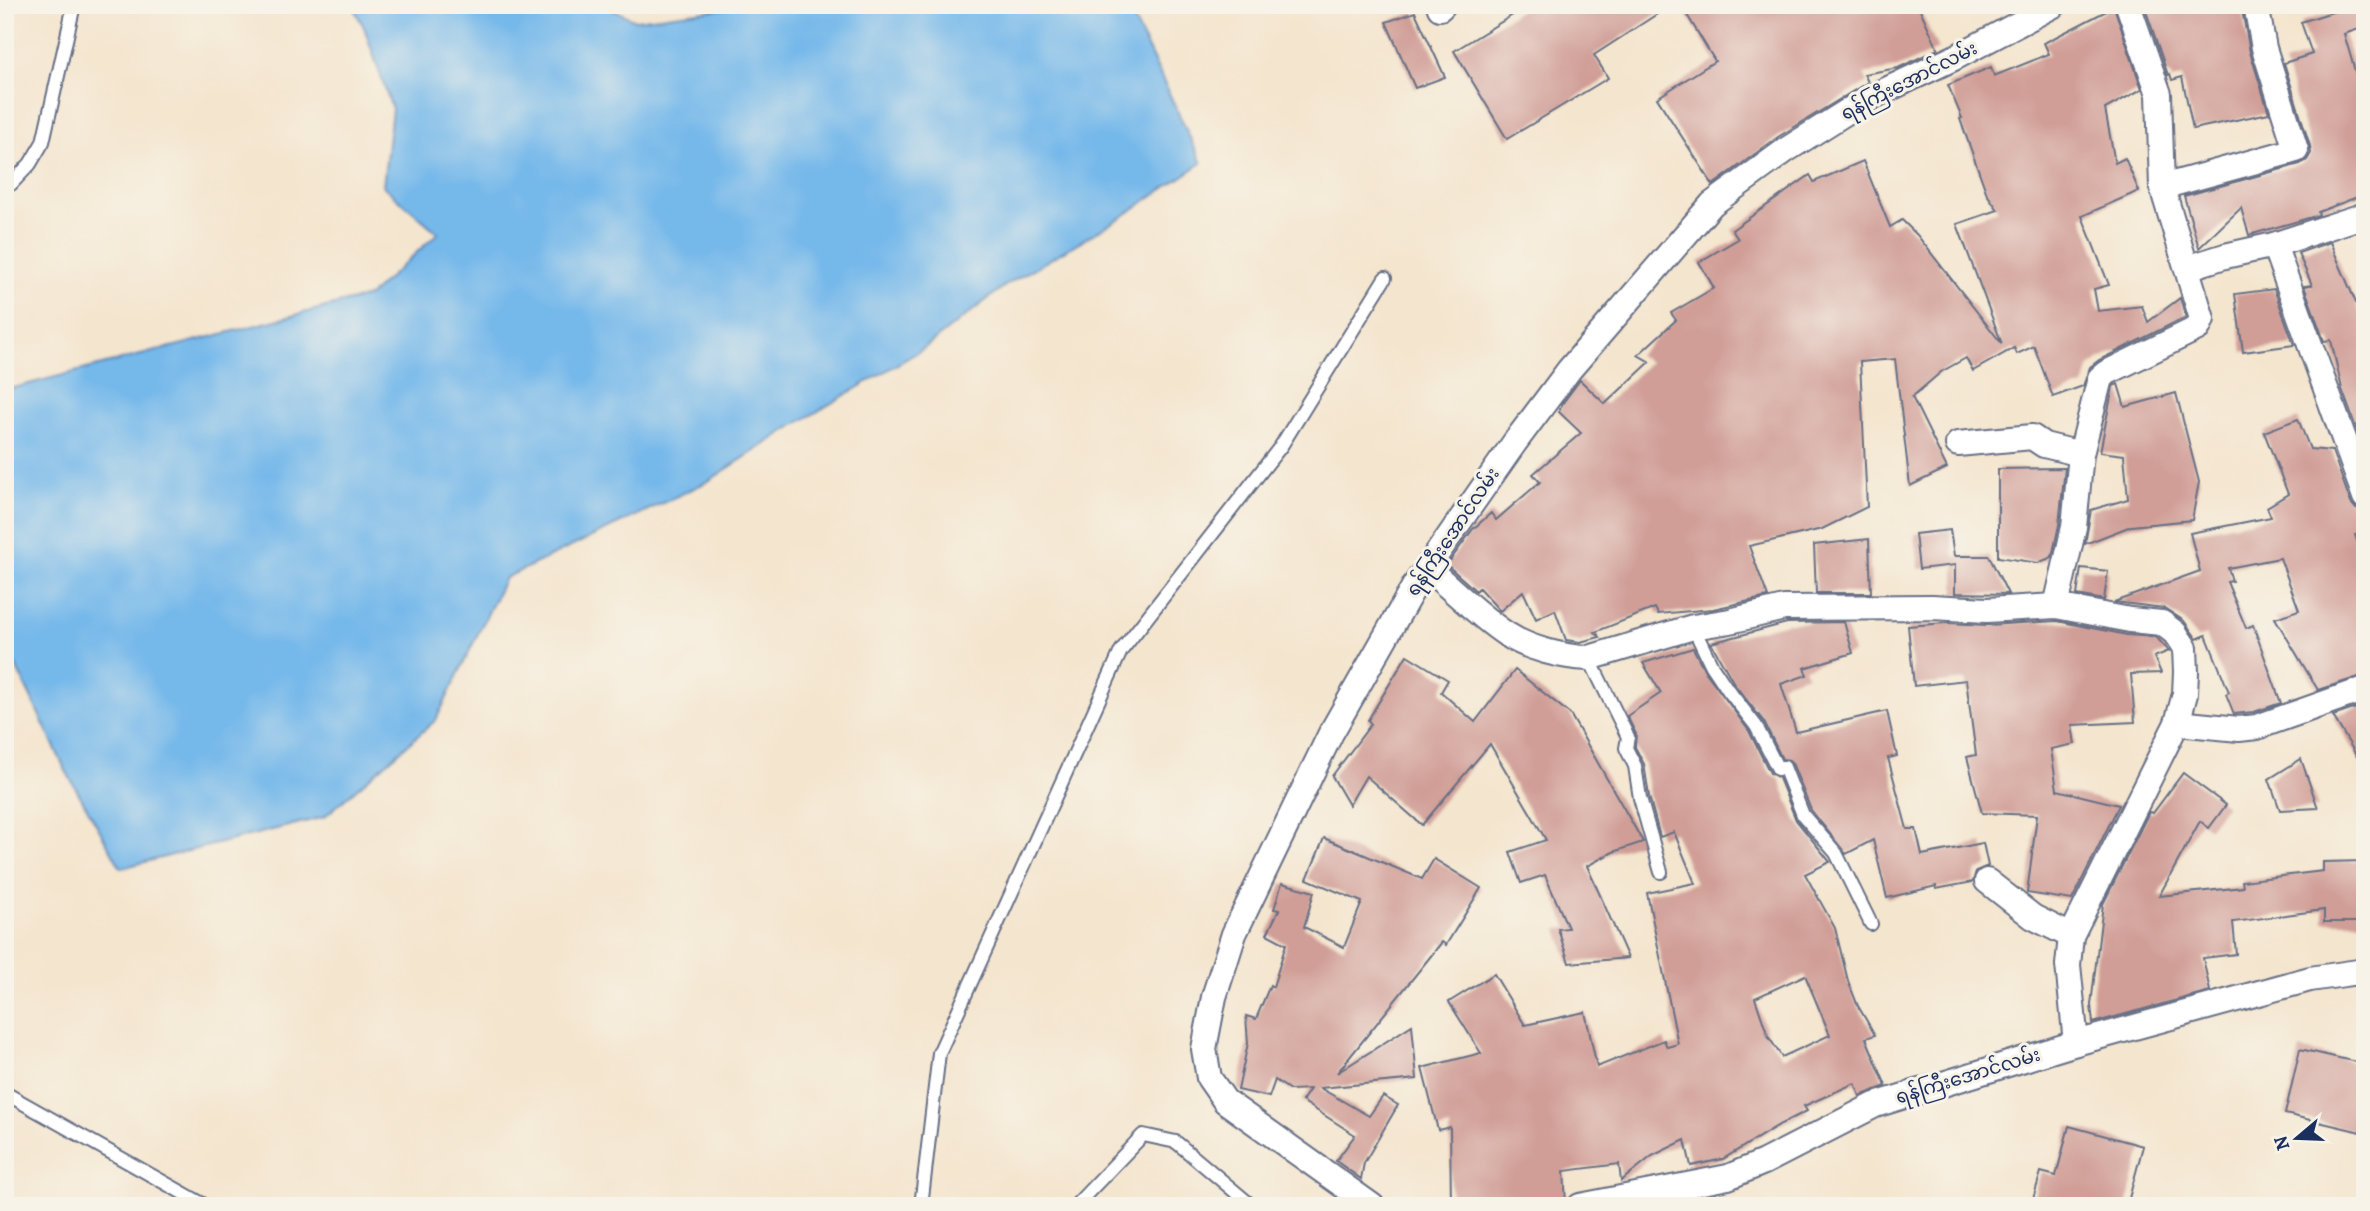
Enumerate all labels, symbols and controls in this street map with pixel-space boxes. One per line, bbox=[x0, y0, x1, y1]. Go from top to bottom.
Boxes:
street label: ရန်ကြီးအောင်လမ်း bbox=[1835, 34, 1983, 128]
street label: ရန်ကြီးအောင်လမ်း bbox=[1399, 461, 1507, 603]
street label: ရန်ကြီးအောင်လမ်း bbox=[1892, 1040, 2044, 1112]
north arrow bbox=[2262, 1102, 2332, 1172]
text: N bbox=[2267, 1132, 2296, 1154]

